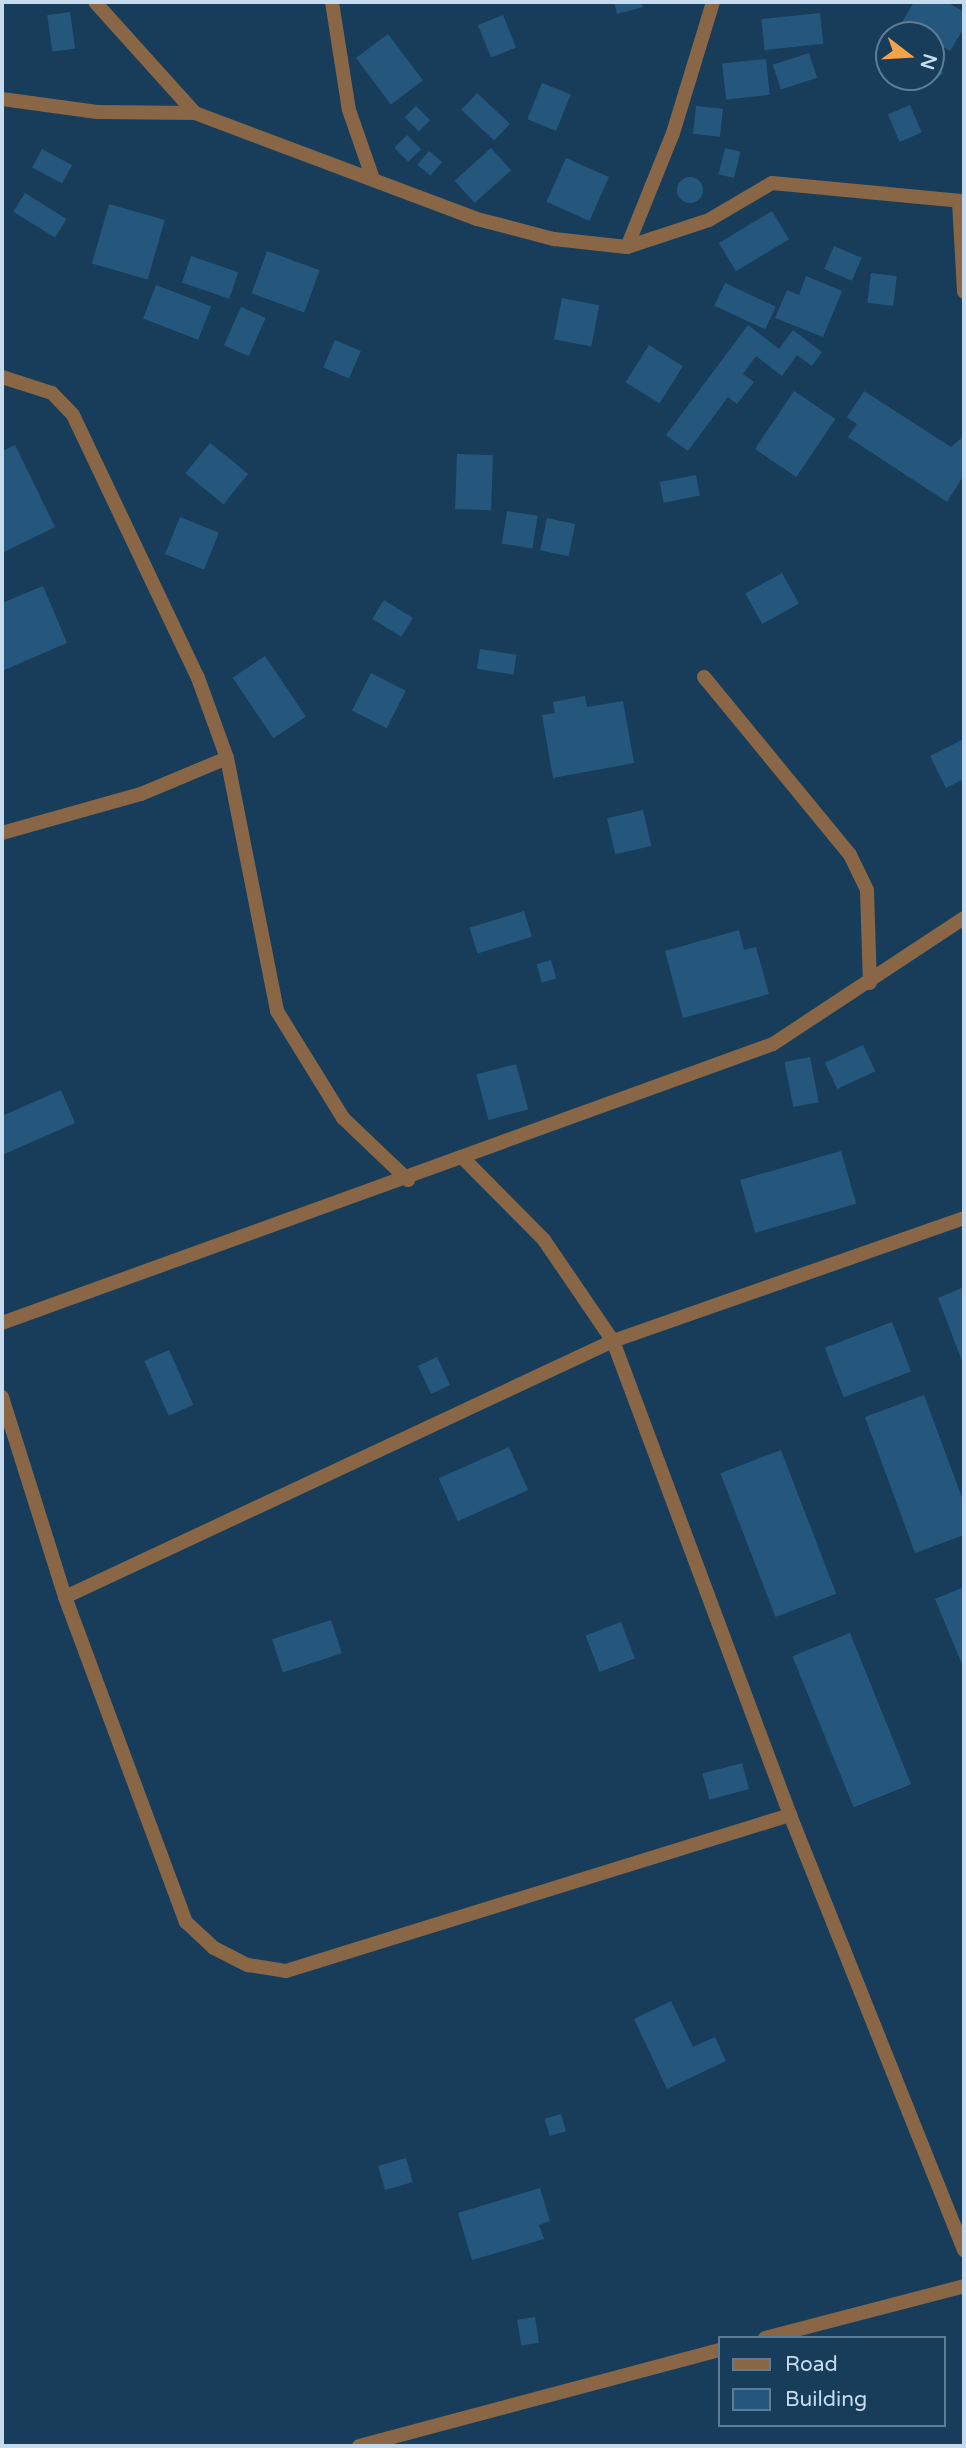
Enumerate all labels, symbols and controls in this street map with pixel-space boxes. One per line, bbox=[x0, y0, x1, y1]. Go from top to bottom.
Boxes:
north arrow bbox=[875, 21, 945, 91]
text: N bbox=[915, 51, 941, 72]
legend bbox=[718, 2336, 945, 2427]
text: Road bbox=[785, 2352, 838, 2377]
text: Building bbox=[785, 2387, 867, 2412]

